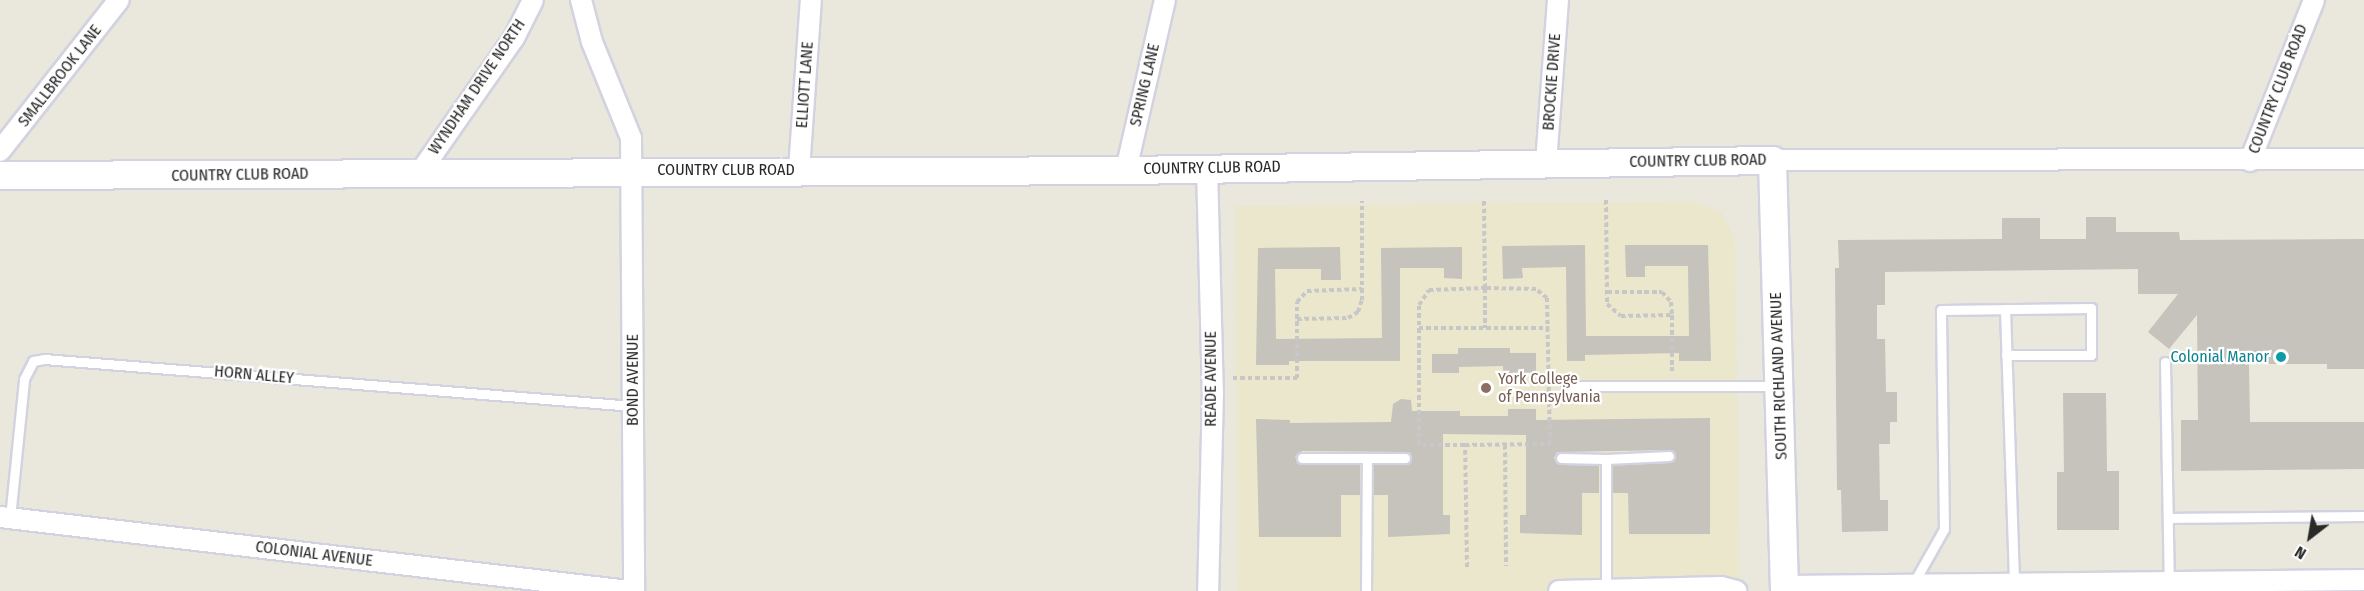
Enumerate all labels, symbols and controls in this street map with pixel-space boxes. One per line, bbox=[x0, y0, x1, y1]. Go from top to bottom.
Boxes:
street label: WYNDHAM DRIVE NORTH bbox=[425, 16, 529, 158]
street label: SMALLBROOK LANE bbox=[14, 21, 106, 131]
street label: COUNTRY CLUB ROAD bbox=[2244, 21, 2312, 157]
street label: BROCKIE DRIVE bbox=[1539, 33, 1565, 131]
street label: ELLIOTT LANE bbox=[792, 41, 818, 129]
street label: SPRING LANE bbox=[1126, 42, 1164, 128]
street label: COUNTRY CLUB ROAD bbox=[1629, 150, 1767, 172]
street label: COUNTRY CLUB ROAD bbox=[1143, 157, 1281, 179]
street label: COUNTRY CLUB ROAD bbox=[657, 160, 795, 180]
street label: COUNTRY CLUB ROAD bbox=[171, 164, 309, 186]
street label: SOUTH RICHLAND AVENUE bbox=[1766, 292, 1792, 460]
street label: READE AVENUE bbox=[1201, 331, 1221, 427]
street label: BOND AVENUE bbox=[623, 334, 643, 426]
place label: Colonial Manor bbox=[2170, 347, 2269, 367]
marker: Colonial Manor bbox=[2274, 350, 2288, 364]
street label: HORN ALLEY bbox=[213, 362, 295, 388]
place label: York College of Pennsylvania bbox=[1498, 369, 1601, 407]
marker: York College of Pennsylvania bbox=[1479, 381, 1493, 395]
north arrow bbox=[2280, 507, 2340, 567]
street label: COLONIAL AVENUE bbox=[254, 537, 374, 571]
text: N bbox=[2291, 542, 2309, 563]

